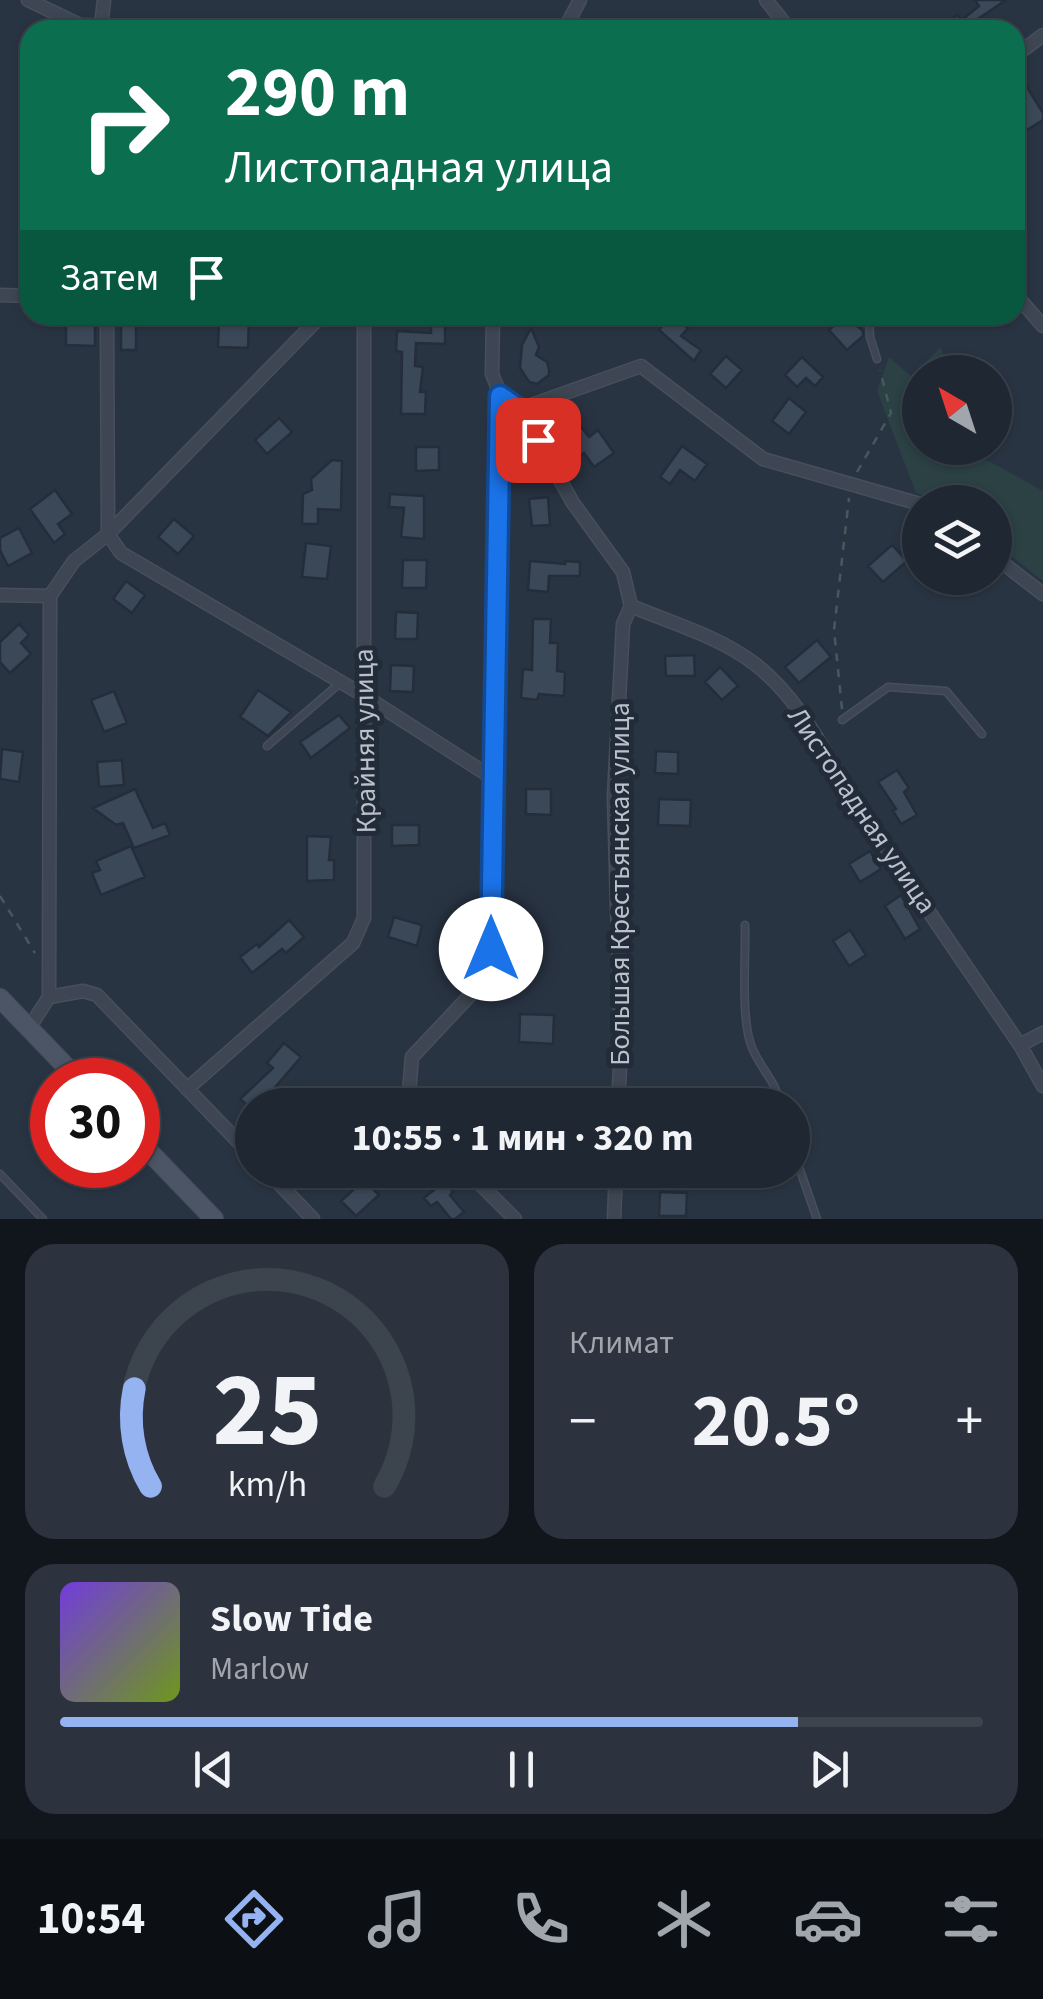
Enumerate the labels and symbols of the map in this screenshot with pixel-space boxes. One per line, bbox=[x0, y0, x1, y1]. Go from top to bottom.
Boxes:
north arrow bbox=[902, 355, 1012, 465]
pin bbox=[496, 398, 581, 483]
street label: Крайняя улица bbox=[343, 648, 387, 834]
street label: Листопадная улица bbox=[778, 699, 946, 921]
street label: Большая Крестьянская улица bbox=[600, 702, 640, 1066]
position arrow bbox=[439, 897, 543, 1001]
speed limit sign: 30 bbox=[30, 1058, 160, 1188]

